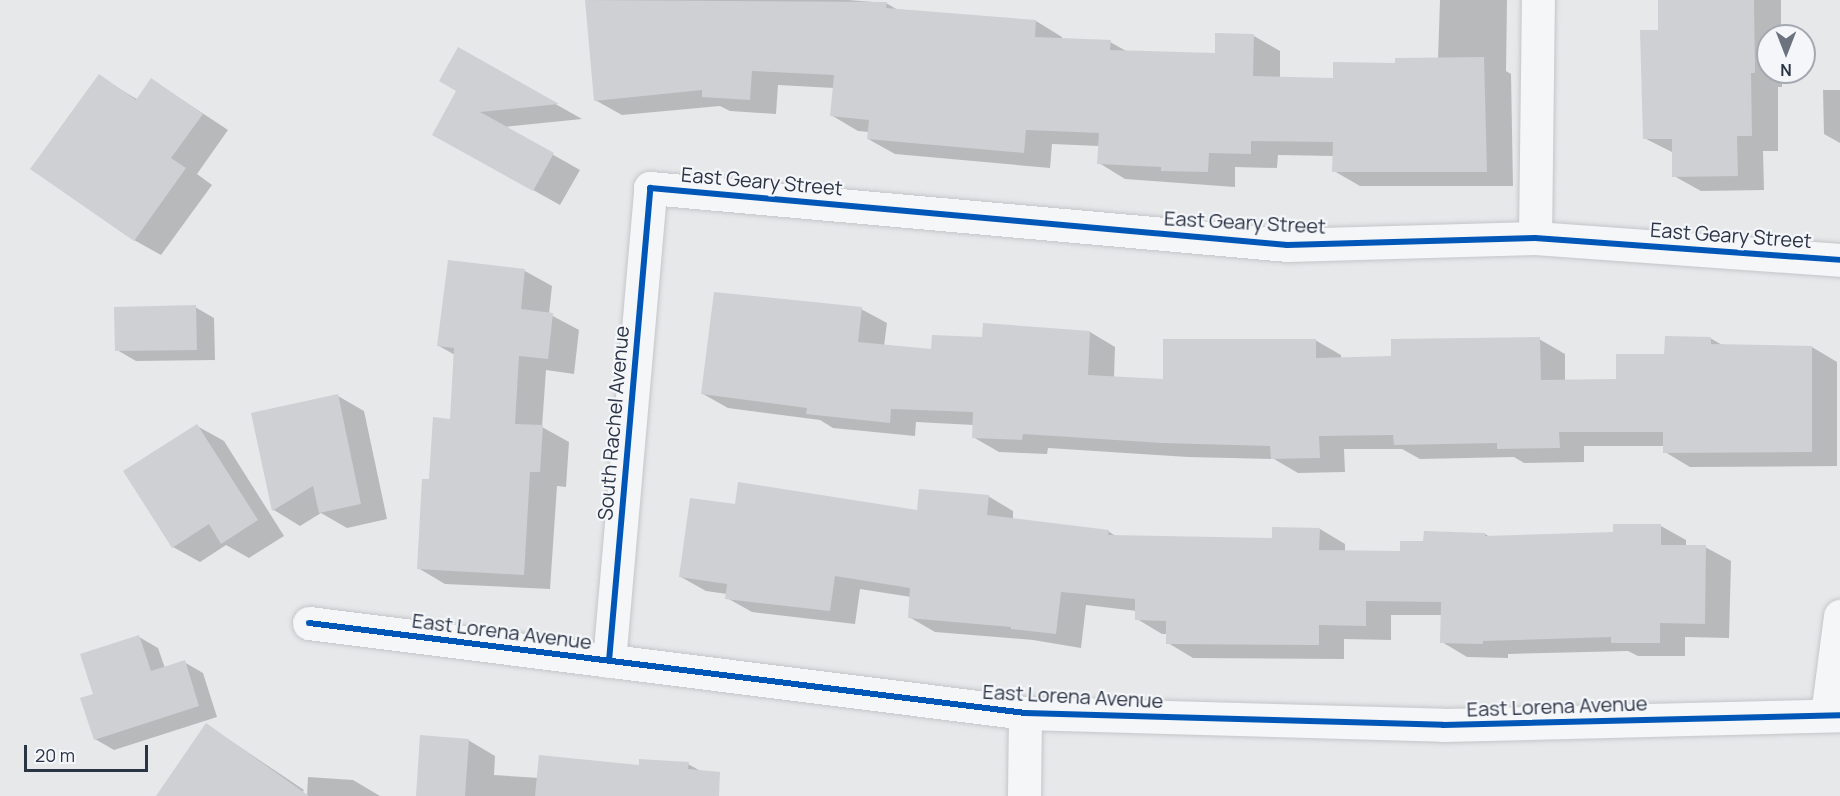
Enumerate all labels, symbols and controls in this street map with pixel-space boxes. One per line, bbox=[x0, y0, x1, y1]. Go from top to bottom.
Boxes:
north arrow bbox=[1756, 24, 1816, 84]
text: N bbox=[1780, 59, 1792, 81]
street label: East Geary Street bbox=[680, 162, 844, 200]
street label: East Geary Street bbox=[1163, 206, 1327, 238]
street label: East Geary Street bbox=[1649, 217, 1813, 253]
street label: South Rachel Avenue bbox=[593, 325, 633, 521]
street label: East Lorena Avenue bbox=[411, 608, 593, 654]
street label: East Lorena Avenue bbox=[982, 679, 1164, 713]
street label: East Lorena Avenue bbox=[1466, 691, 1648, 721]
scale bar bbox=[27, 733, 152, 771]
text: 20 m bbox=[35, 743, 75, 767]

